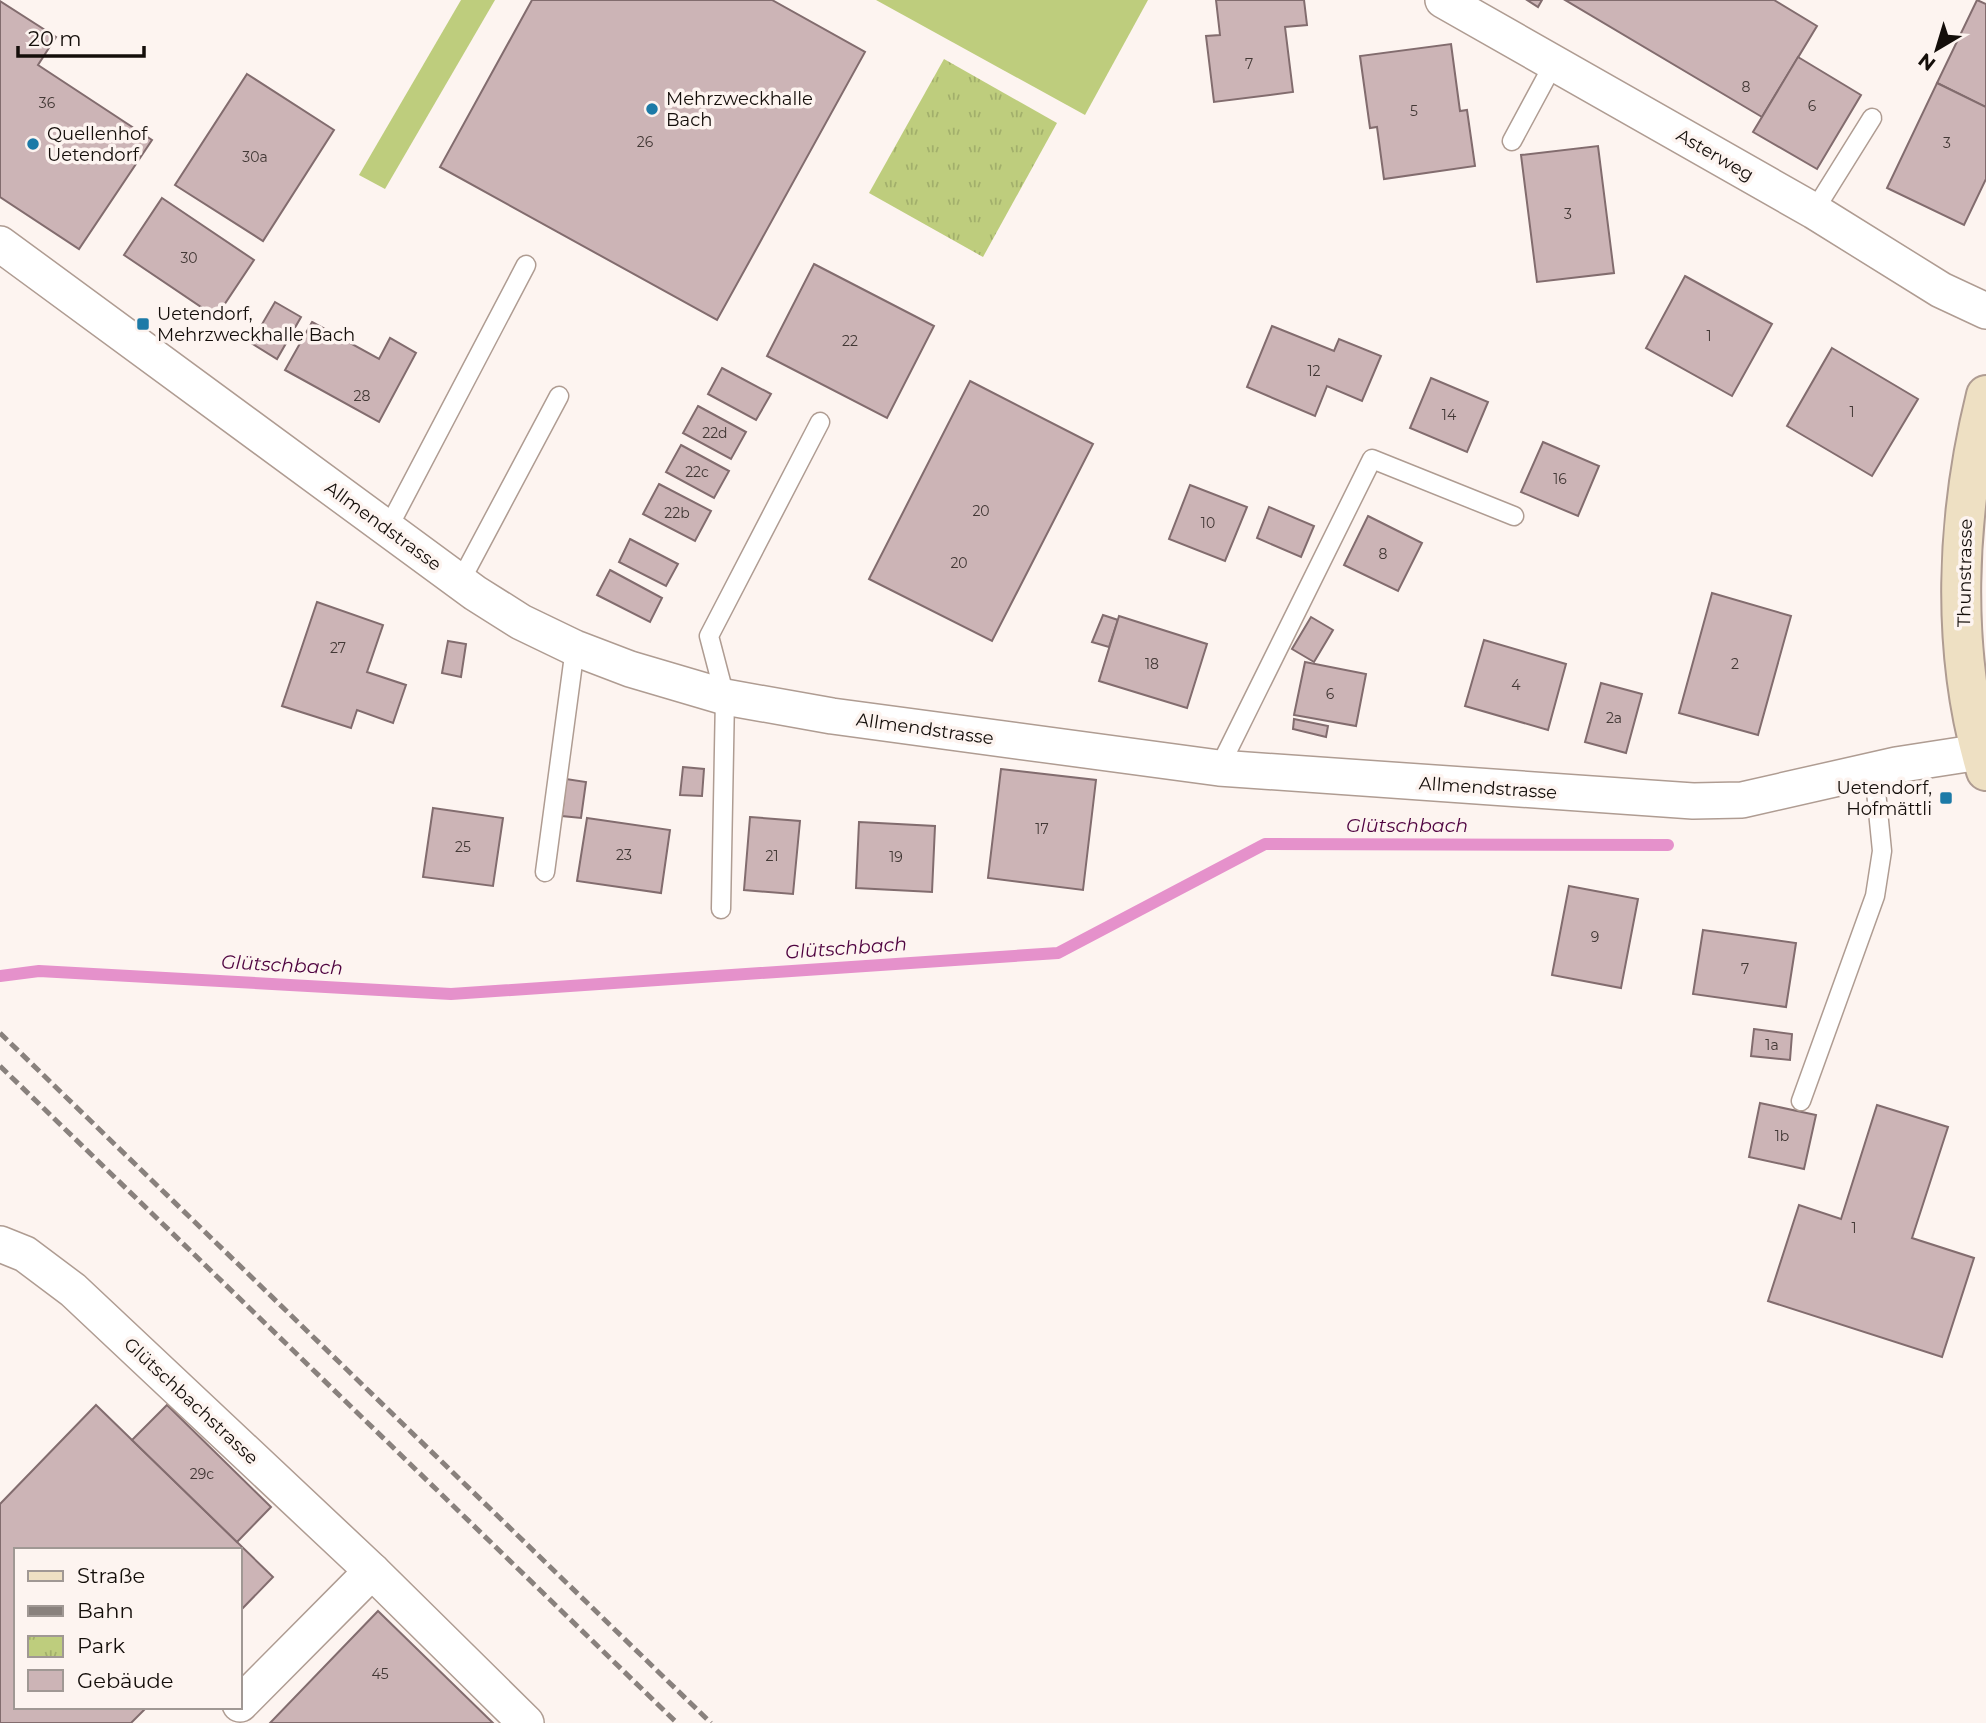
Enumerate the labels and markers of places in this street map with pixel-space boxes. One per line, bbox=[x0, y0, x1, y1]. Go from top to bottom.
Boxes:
place label: Mehrzweckhalle Bach bbox=[666, 88, 813, 131]
marker: Mehrzweckhalle Bach bbox=[644, 101, 660, 117]
place label: Quellenhof Uetendorf bbox=[47, 123, 148, 166]
marker: Quellenhof Uetendorf bbox=[25, 136, 41, 152]
place label: Uetendorf, Mehrzweckhalle Bach bbox=[157, 303, 355, 346]
marker: Uetendorf, Mehrzweckhalle Bach bbox=[135, 316, 151, 332]
place label: Uetendorf, Hofmättli bbox=[1836, 777, 1932, 820]
marker: Uetendorf, Hofmättli bbox=[1938, 790, 1954, 806]

